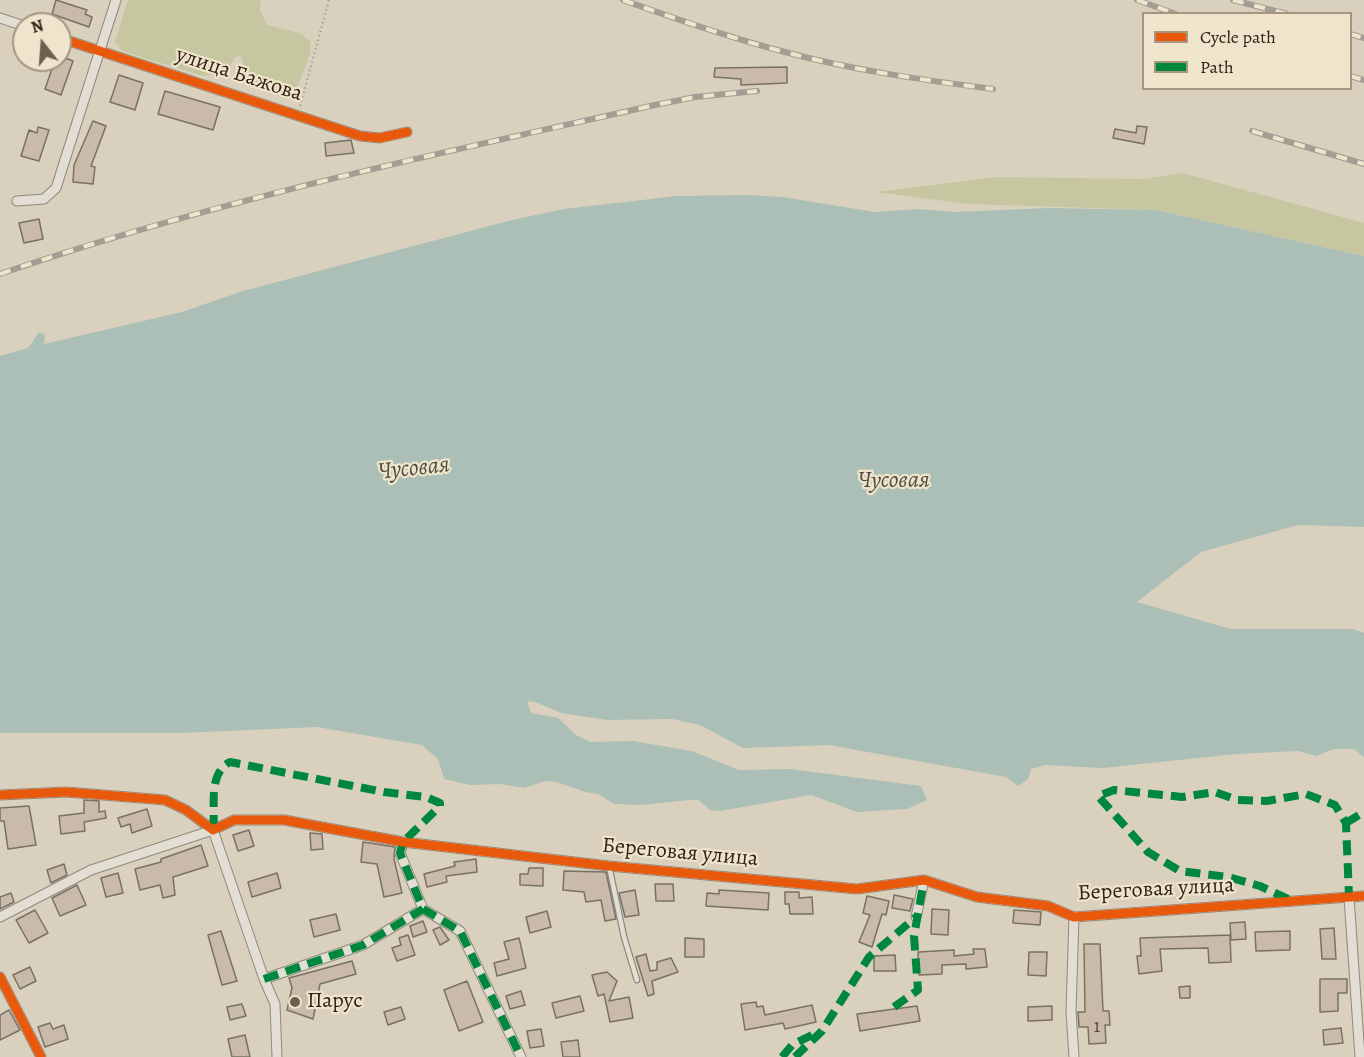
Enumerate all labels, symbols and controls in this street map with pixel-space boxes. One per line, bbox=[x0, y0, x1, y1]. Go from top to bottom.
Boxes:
north arrow bbox=[12, 12, 72, 72]
legend bbox=[1142, 12, 1352, 90]
text: N bbox=[29, 14, 46, 39]
text: Cycle path bbox=[1200, 25, 1276, 49]
street label: улица Бажова bbox=[172, 42, 306, 108]
text: Path bbox=[1200, 55, 1234, 79]
water label: Чусовая bbox=[377, 451, 451, 487]
water label: Чусовая bbox=[858, 467, 930, 495]
street label: Береговая улица bbox=[601, 833, 759, 873]
street label: Береговая улица bbox=[1077, 873, 1235, 907]
place label: Парус bbox=[307, 989, 363, 1015]
marker: Парус bbox=[288, 995, 302, 1009]
house number: 1 bbox=[1094, 1015, 1100, 1039]

